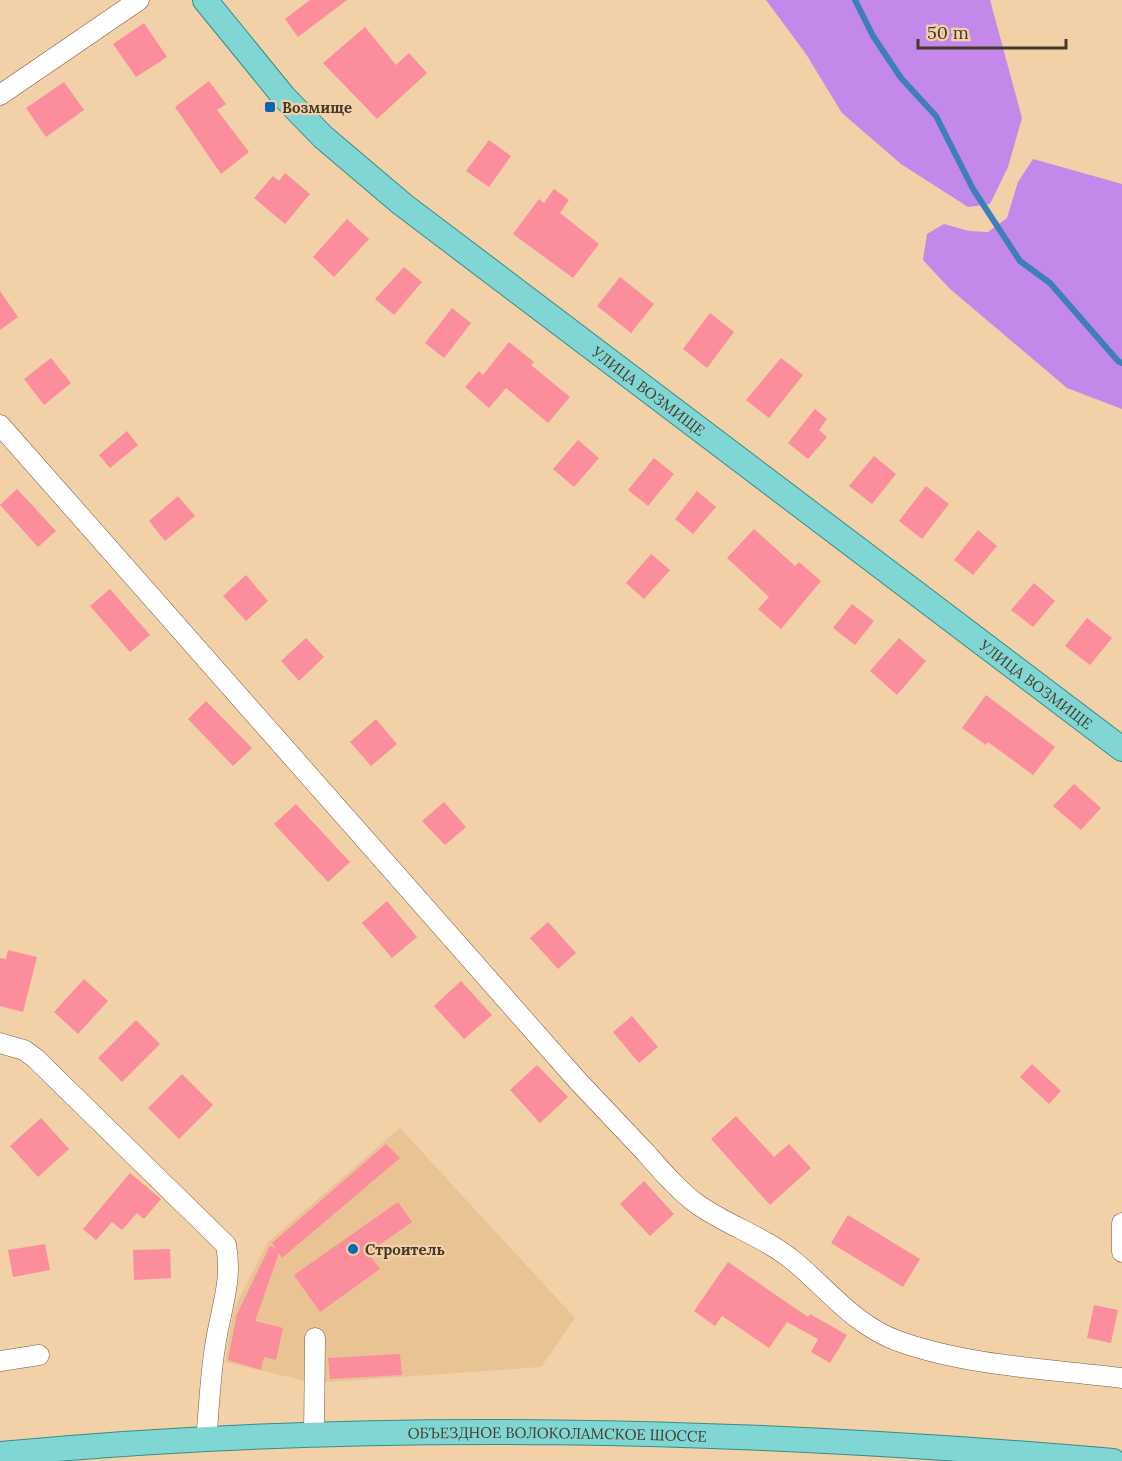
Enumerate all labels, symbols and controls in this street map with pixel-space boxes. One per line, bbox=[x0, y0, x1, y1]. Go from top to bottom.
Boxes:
scale bar bbox=[918, 12, 1066, 50]
text: 50 m bbox=[927, 21, 969, 44]
place label: Возмище bbox=[282, 98, 352, 117]
marker: Возмище bbox=[263, 100, 277, 114]
street label: УЛИЦА ВОЗМИЩЕ bbox=[588, 341, 709, 440]
street label: УЛИЦА ВОЗМИЩЕ bbox=[975, 635, 1096, 733]
place label: Строитель bbox=[365, 1240, 445, 1259]
marker: Строитель bbox=[346, 1242, 360, 1256]
street label: ОБЪЕЗДНОЕ ВОЛОКОЛАМСКОЕ ШОССЕ bbox=[408, 1422, 707, 1445]

